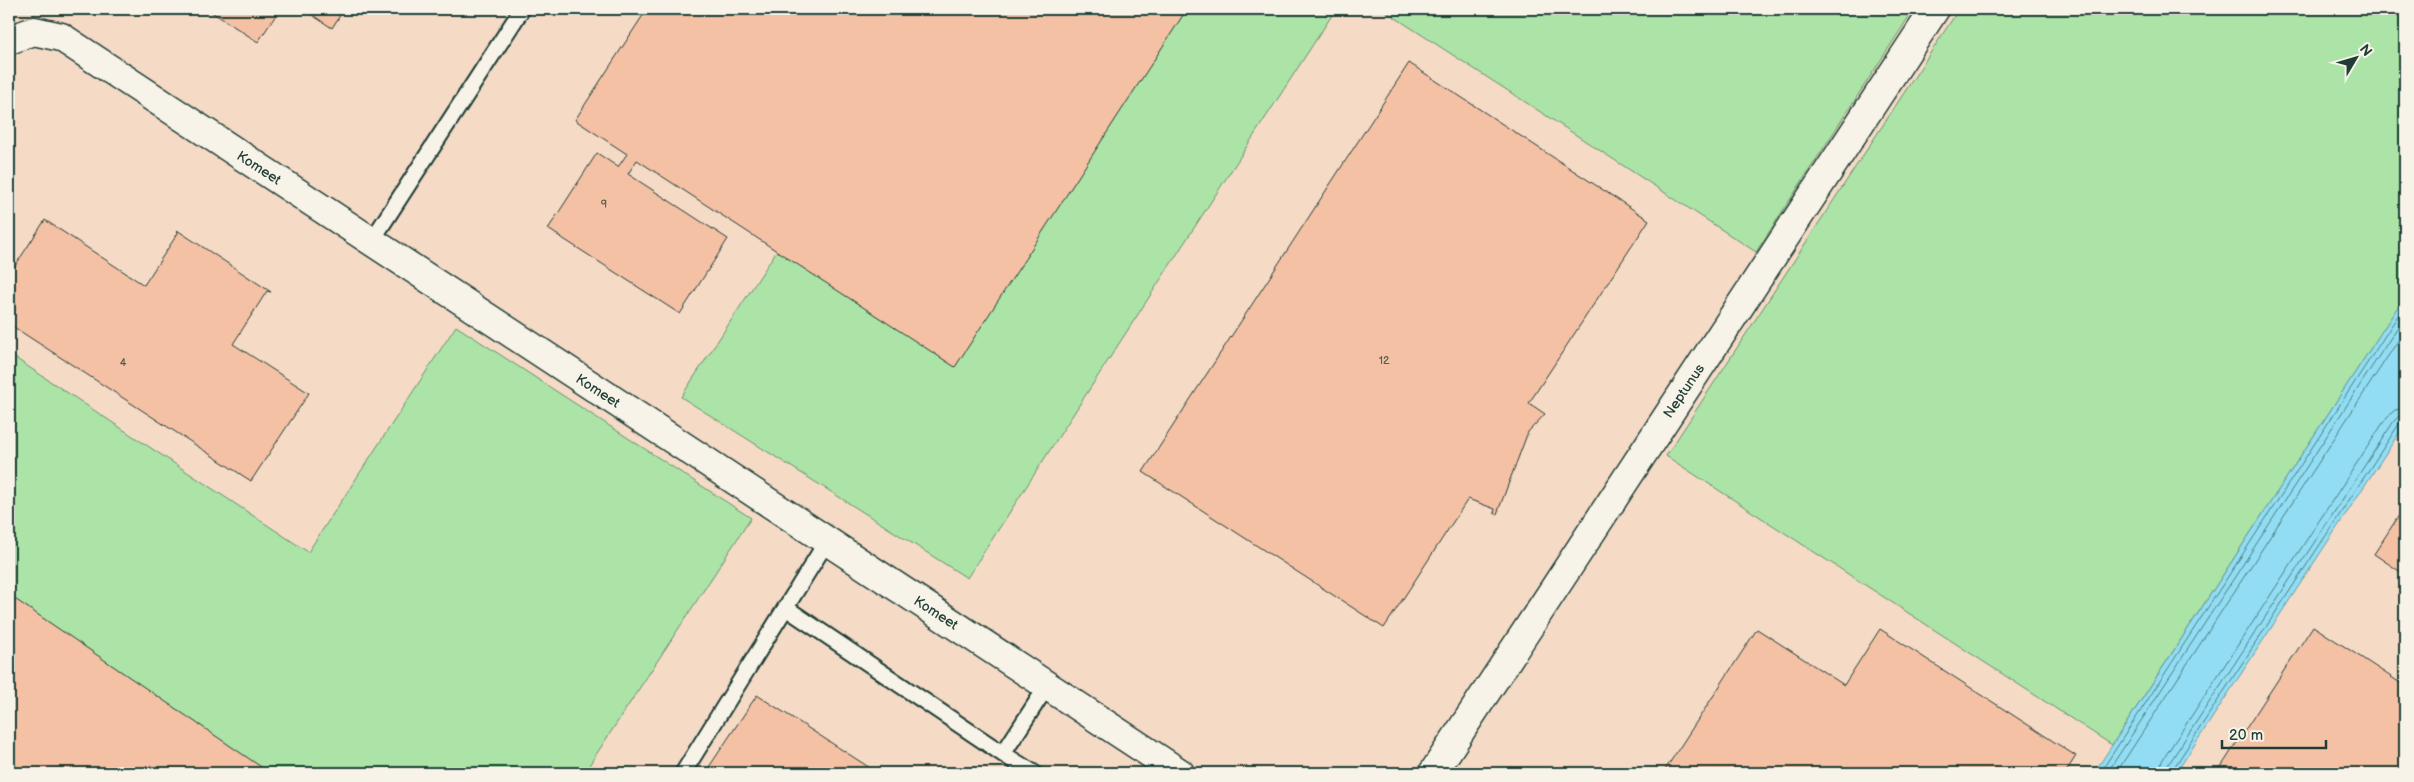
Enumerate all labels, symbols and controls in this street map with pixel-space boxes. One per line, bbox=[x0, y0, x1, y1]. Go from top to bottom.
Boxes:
north arrow bbox=[2332, 32, 2382, 82]
text: N bbox=[2356, 41, 2376, 60]
street label: Komeet bbox=[234, 147, 285, 189]
house number: 9 bbox=[601, 198, 607, 211]
house number: 12 bbox=[1379, 354, 1390, 367]
house number: 4 bbox=[120, 356, 127, 369]
street label: Neptunus bbox=[1660, 361, 1708, 421]
street label: Komeet bbox=[573, 370, 624, 412]
street label: Komeet bbox=[911, 592, 962, 634]
scale bar bbox=[2222, 717, 2325, 749]
text: 20 m bbox=[2229, 726, 2263, 745]

